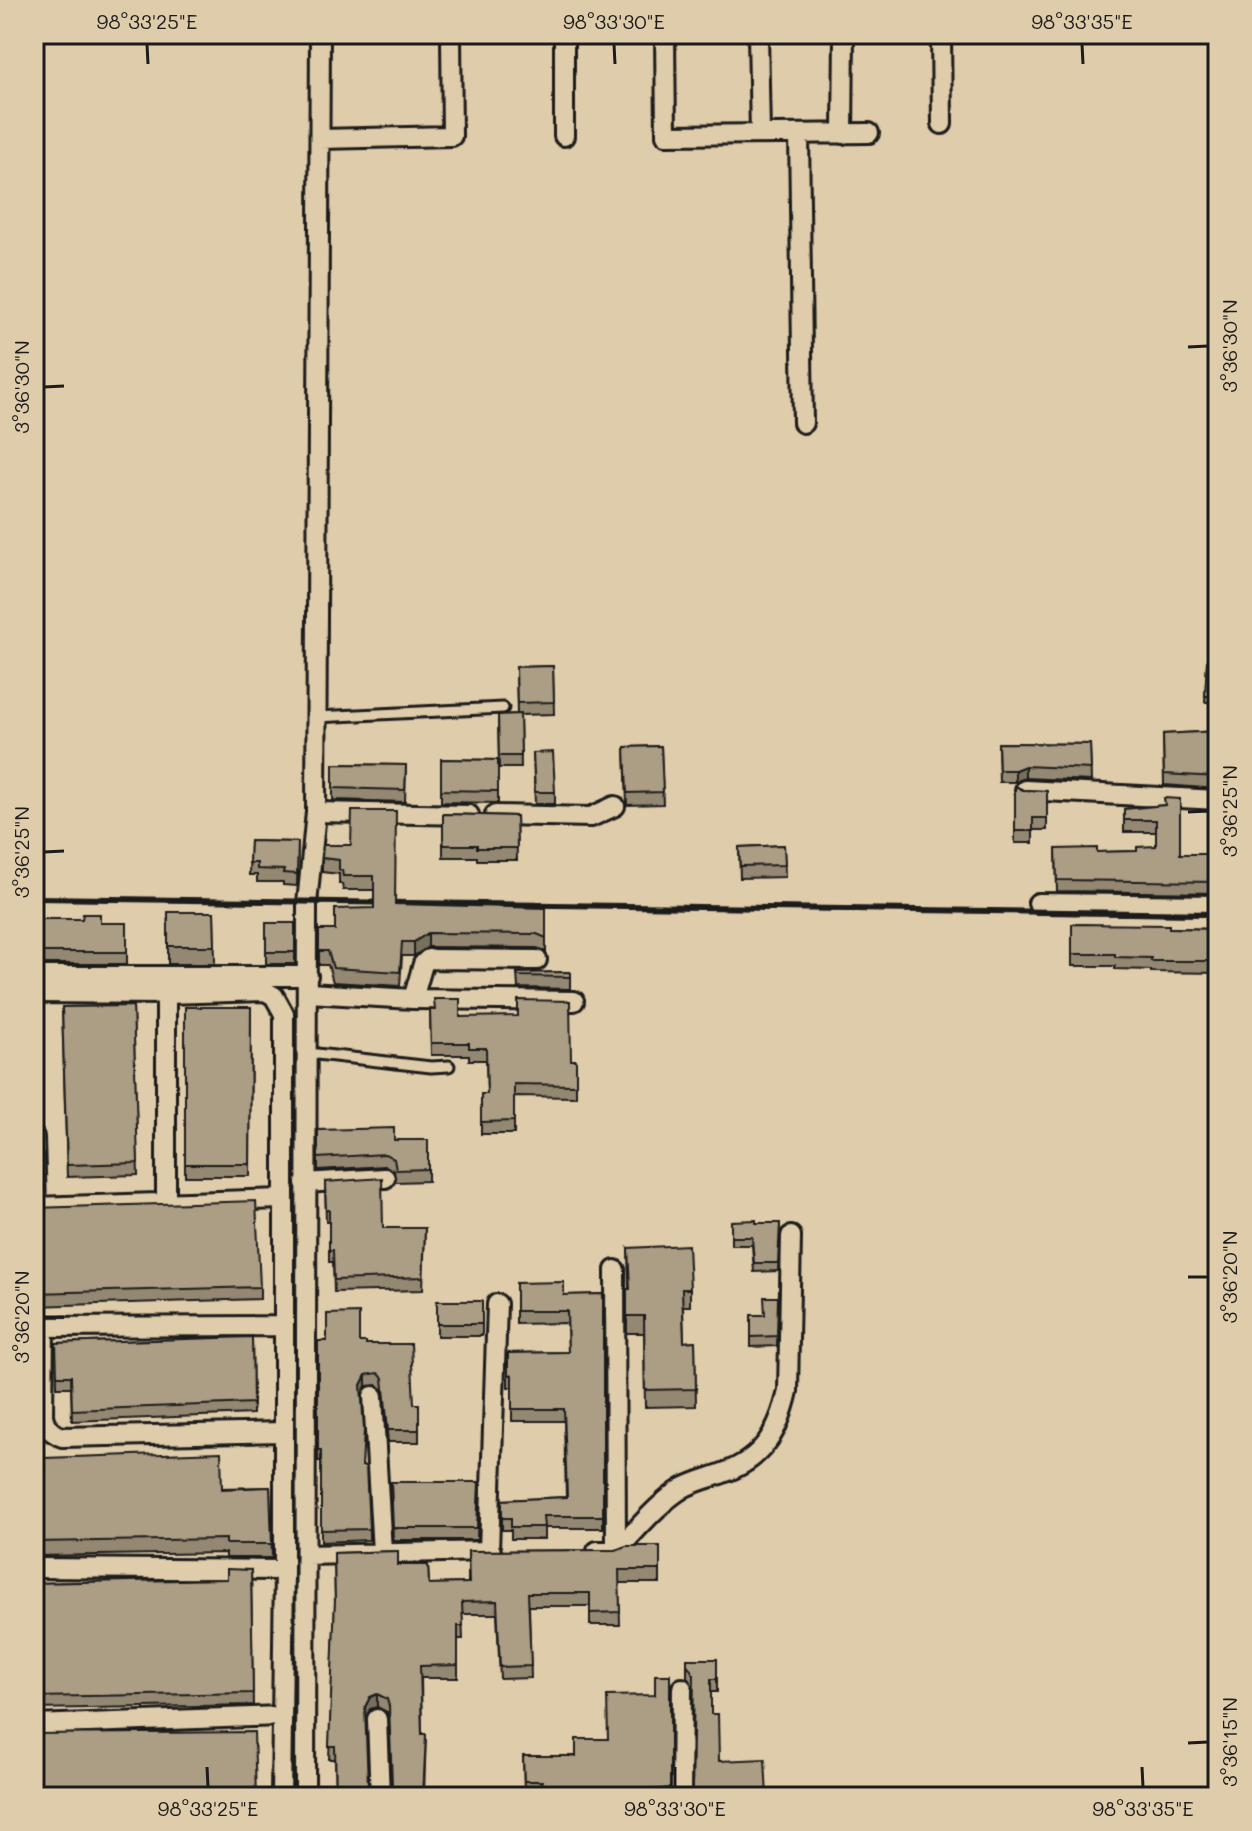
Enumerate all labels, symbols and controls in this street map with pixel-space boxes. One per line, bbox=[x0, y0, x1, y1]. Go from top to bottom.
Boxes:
text: 98°33'25"E bbox=[97, 8, 197, 34]
text: 98°33'30"E bbox=[563, 8, 665, 34]
text: 98°33'35"E bbox=[1031, 8, 1133, 34]
text: 3°36'30"N bbox=[1216, 299, 1242, 393]
text: 3°36'30"N bbox=[8, 340, 34, 434]
text: 3°36'25"N bbox=[1216, 765, 1242, 857]
text: 3°36'25"N bbox=[8, 806, 34, 898]
text: 3°36'20"N bbox=[1216, 1231, 1242, 1323]
text: 3°36'20"N bbox=[8, 1271, 34, 1363]
text: 3°36'15"N bbox=[1216, 1697, 1242, 1787]
text: 98°33'25"E bbox=[158, 1795, 258, 1821]
text: 98°33'30"E bbox=[624, 1795, 726, 1821]
text: 98°33'35"E bbox=[1092, 1795, 1194, 1821]

